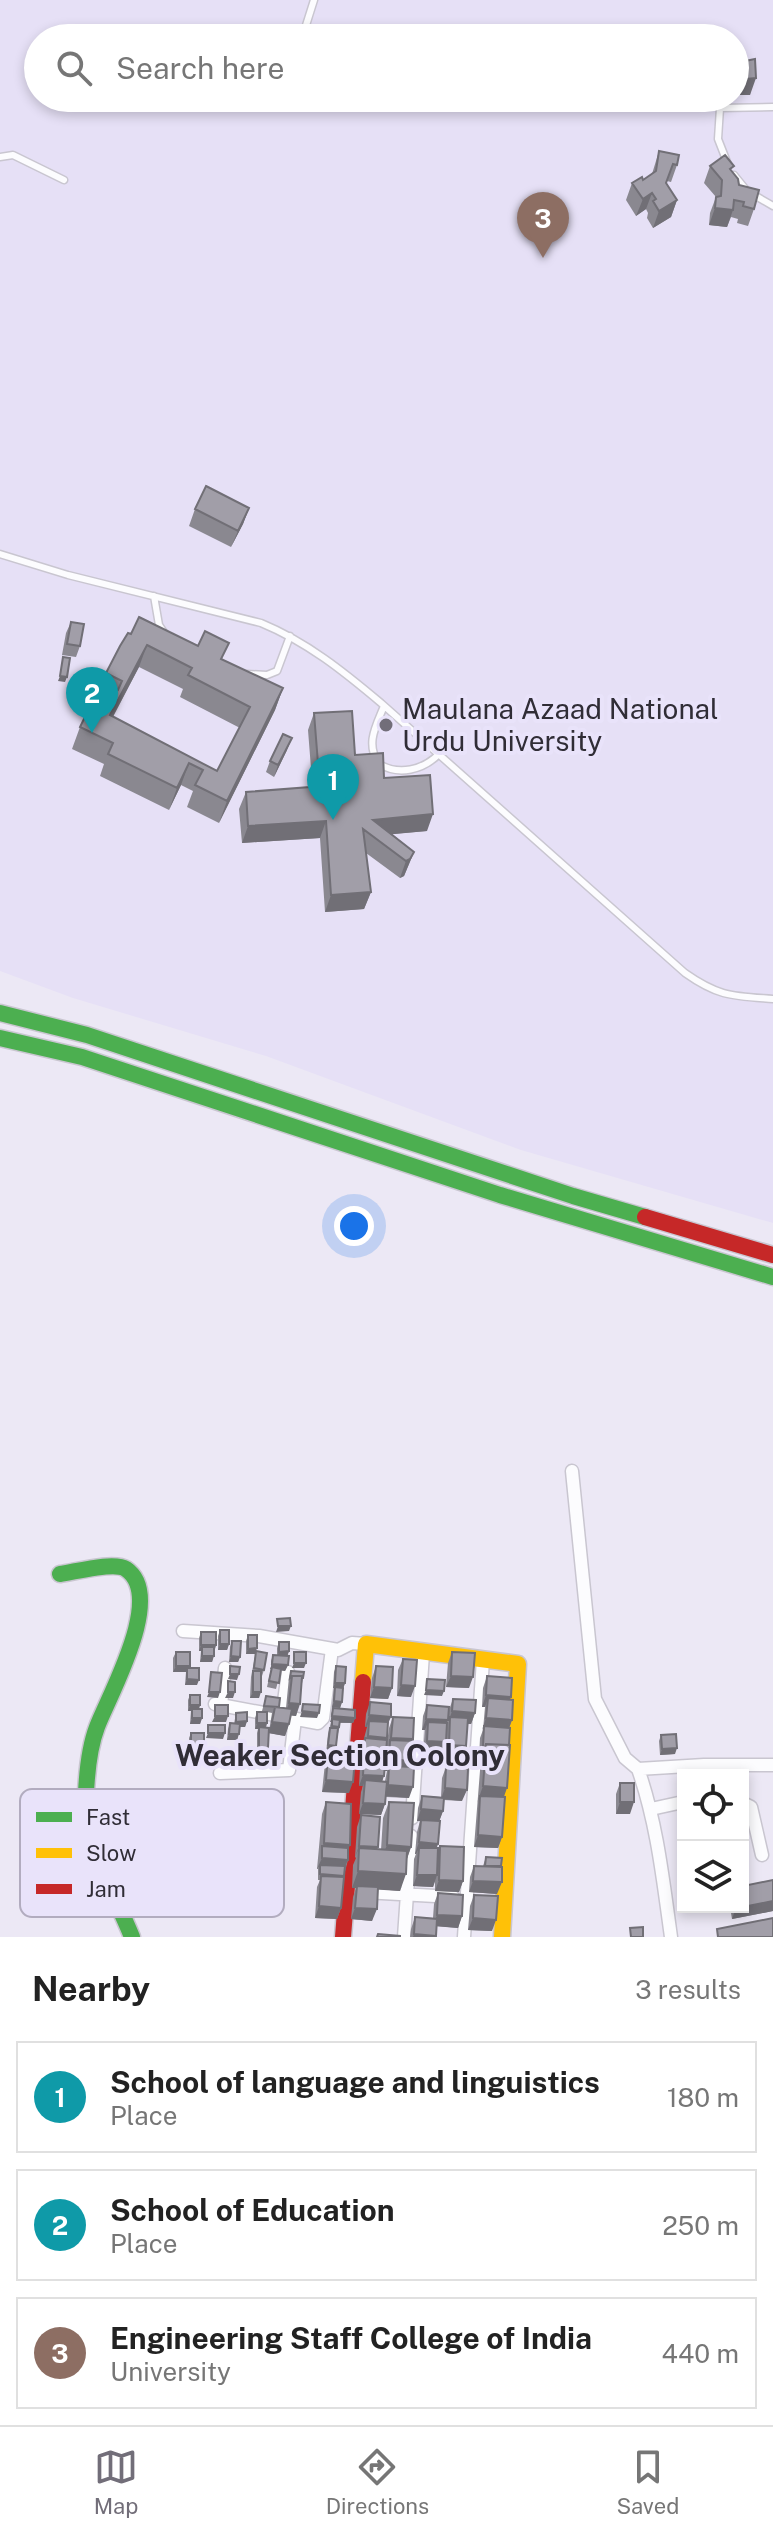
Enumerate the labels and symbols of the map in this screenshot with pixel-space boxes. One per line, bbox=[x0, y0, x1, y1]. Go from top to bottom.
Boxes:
pin: 3 bbox=[517, 192, 569, 258]
pin: 2 bbox=[66, 667, 118, 733]
place label: Maulana Azaad National Urdu University bbox=[402, 692, 718, 757]
marker: Maulana Azaad National Urdu University bbox=[377, 716, 395, 734]
pin: 1 bbox=[307, 754, 359, 820]
your location bbox=[334, 1206, 374, 1246]
district label: Weaker Section Colony bbox=[175, 1737, 505, 1773]
legend bbox=[20, 1789, 284, 1917]
text: Fast bbox=[86, 1804, 130, 1830]
text: Slow bbox=[86, 1840, 136, 1866]
text: Jam bbox=[86, 1876, 126, 1902]

